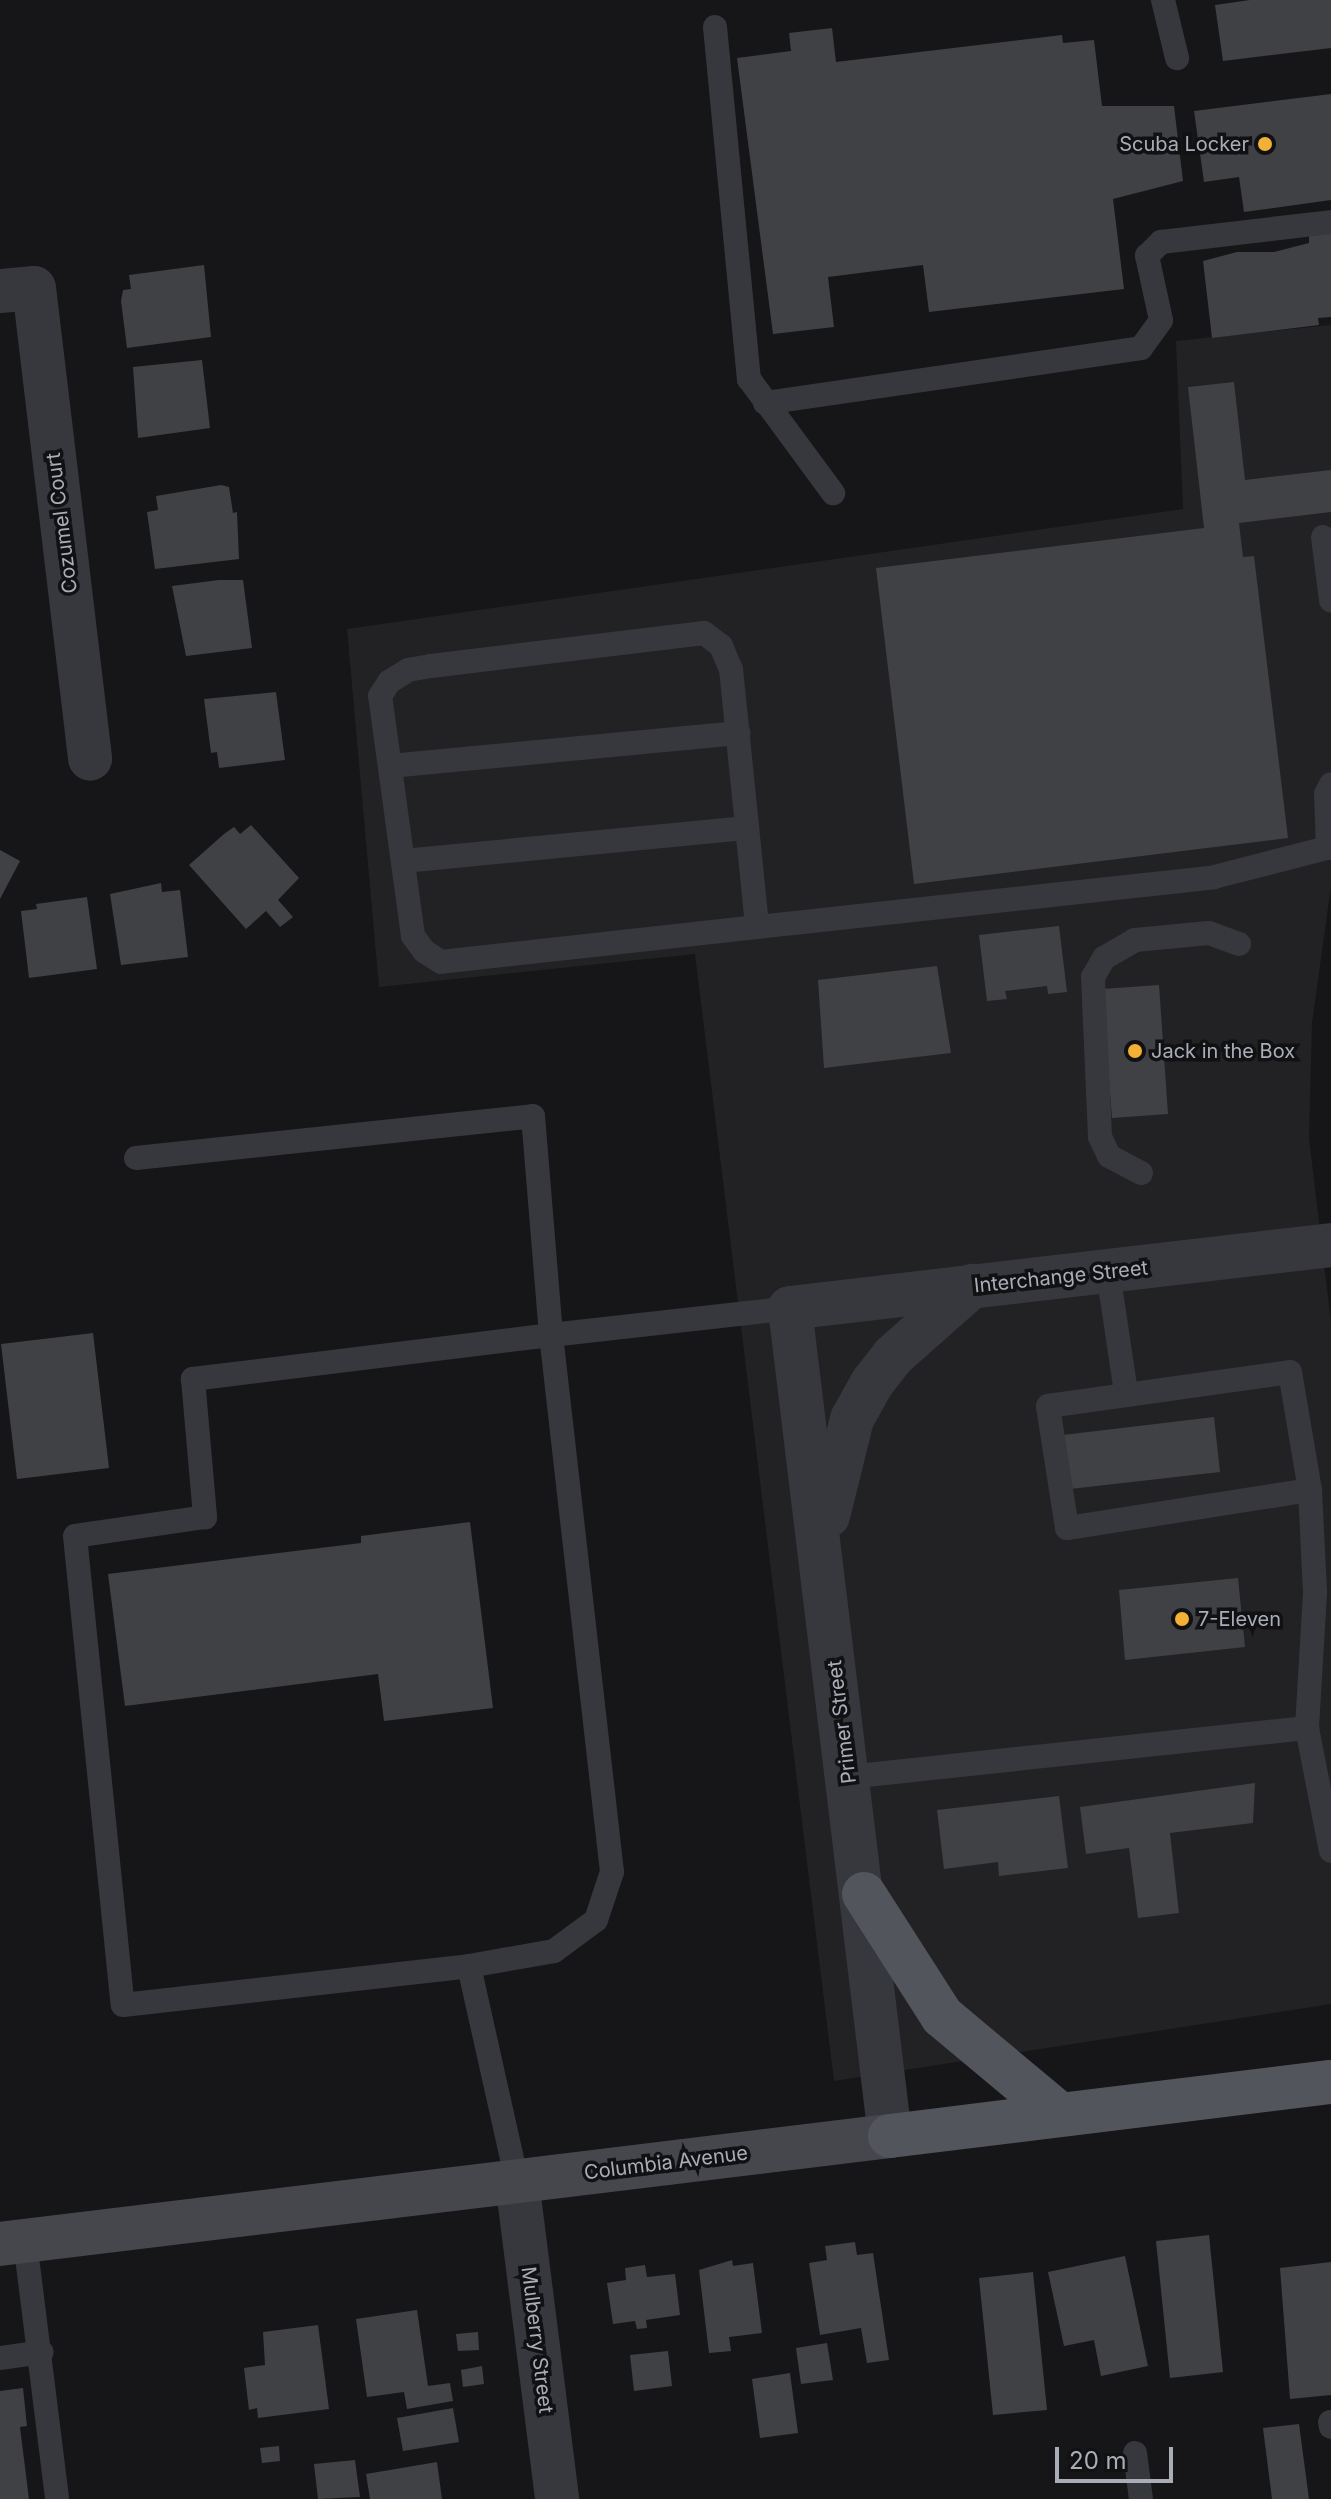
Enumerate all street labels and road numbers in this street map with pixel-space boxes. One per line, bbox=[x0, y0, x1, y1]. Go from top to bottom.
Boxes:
street label: Cozumel Court bbox=[41, 451, 83, 595]
street label: Interchange Street bbox=[973, 1256, 1149, 1298]
street label: Primer Street bbox=[823, 1659, 861, 1785]
street label: Columbia Avenue bbox=[583, 2141, 749, 2185]
street label: Mulberry Street bbox=[516, 2265, 558, 2415]

